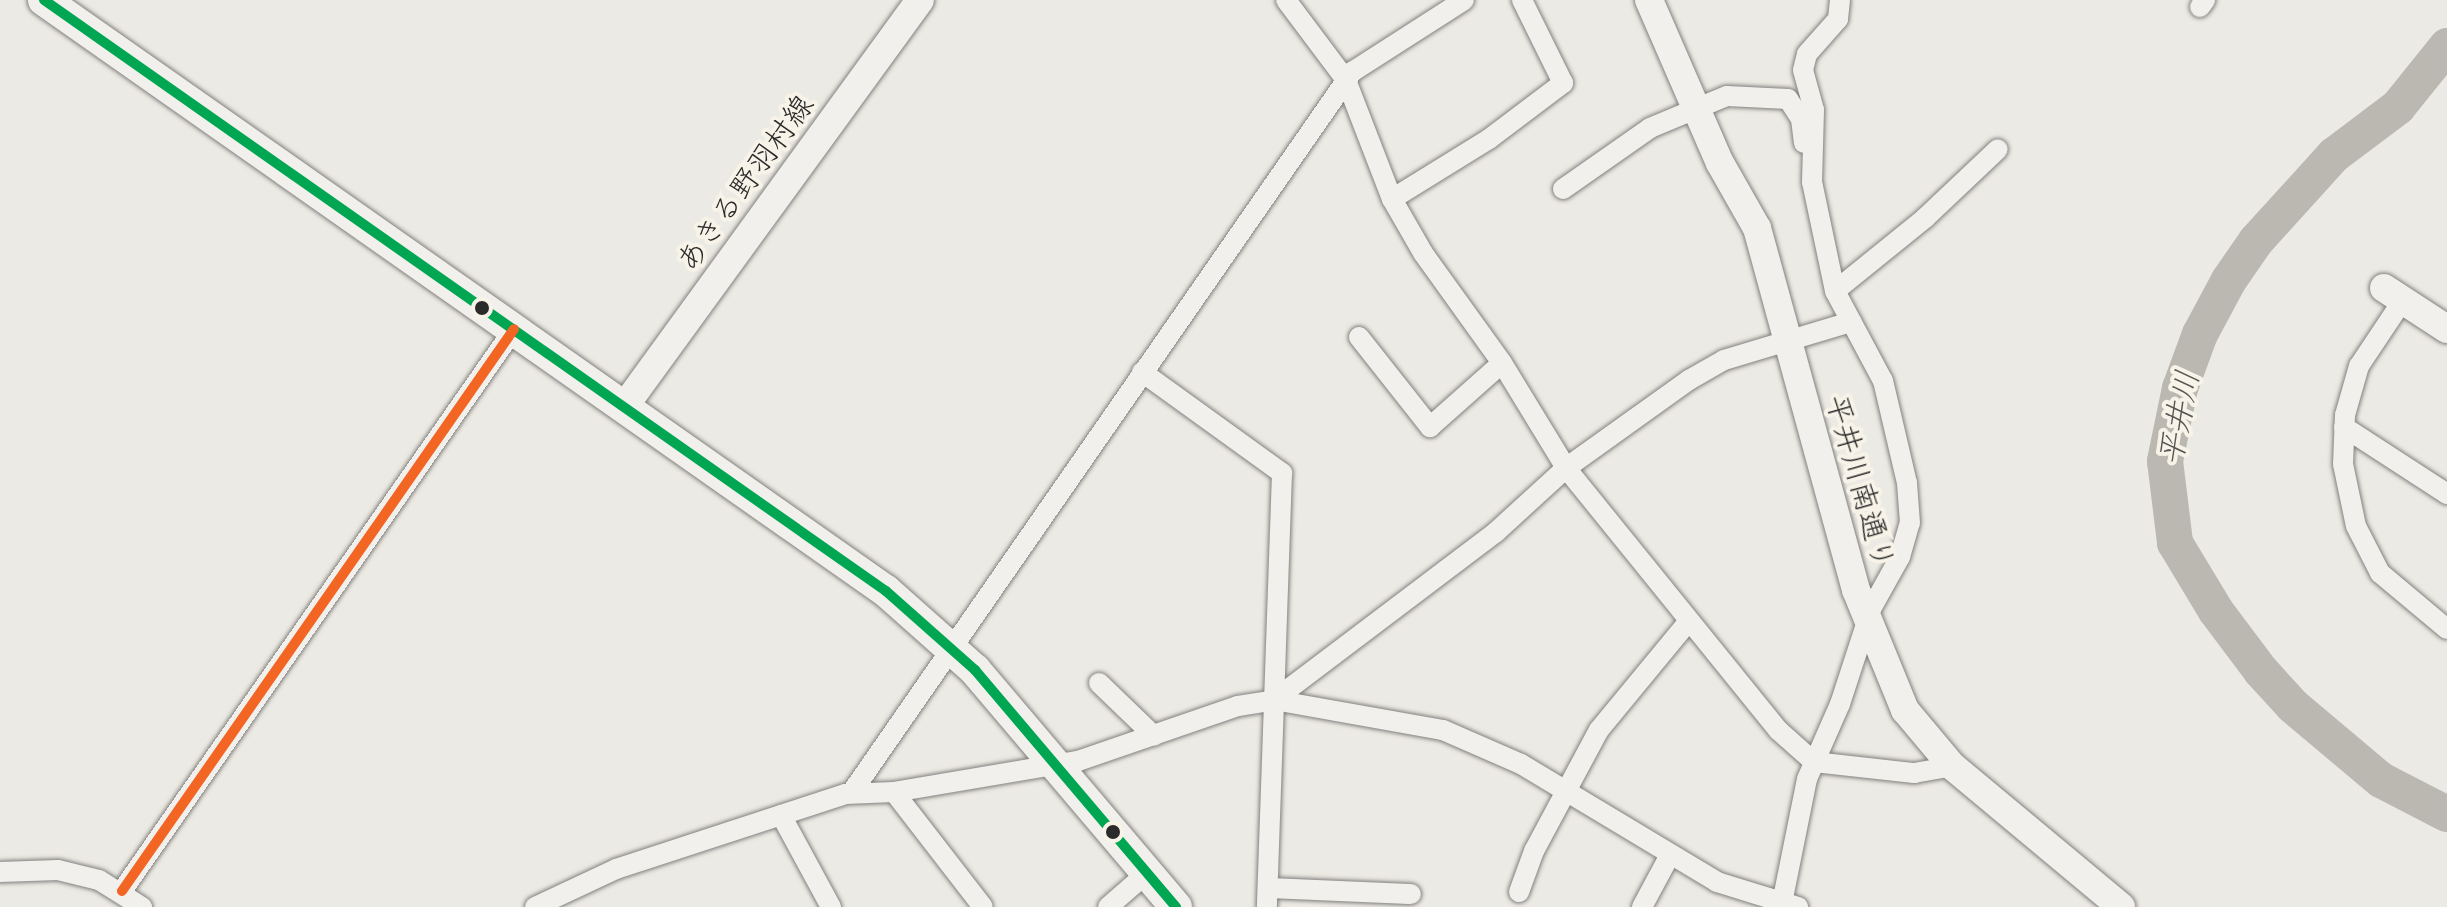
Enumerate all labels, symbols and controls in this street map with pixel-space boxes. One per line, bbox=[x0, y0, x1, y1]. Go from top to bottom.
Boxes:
street label: あきる野羽村線 bbox=[669, 87, 821, 279]
unlabelled marker bbox=[474, 300, 490, 316]
water label: 平井川 bbox=[2151, 367, 2207, 469]
street label: 平井川南通り bbox=[1818, 391, 1902, 573]
unlabelled marker bbox=[1105, 824, 1121, 840]

